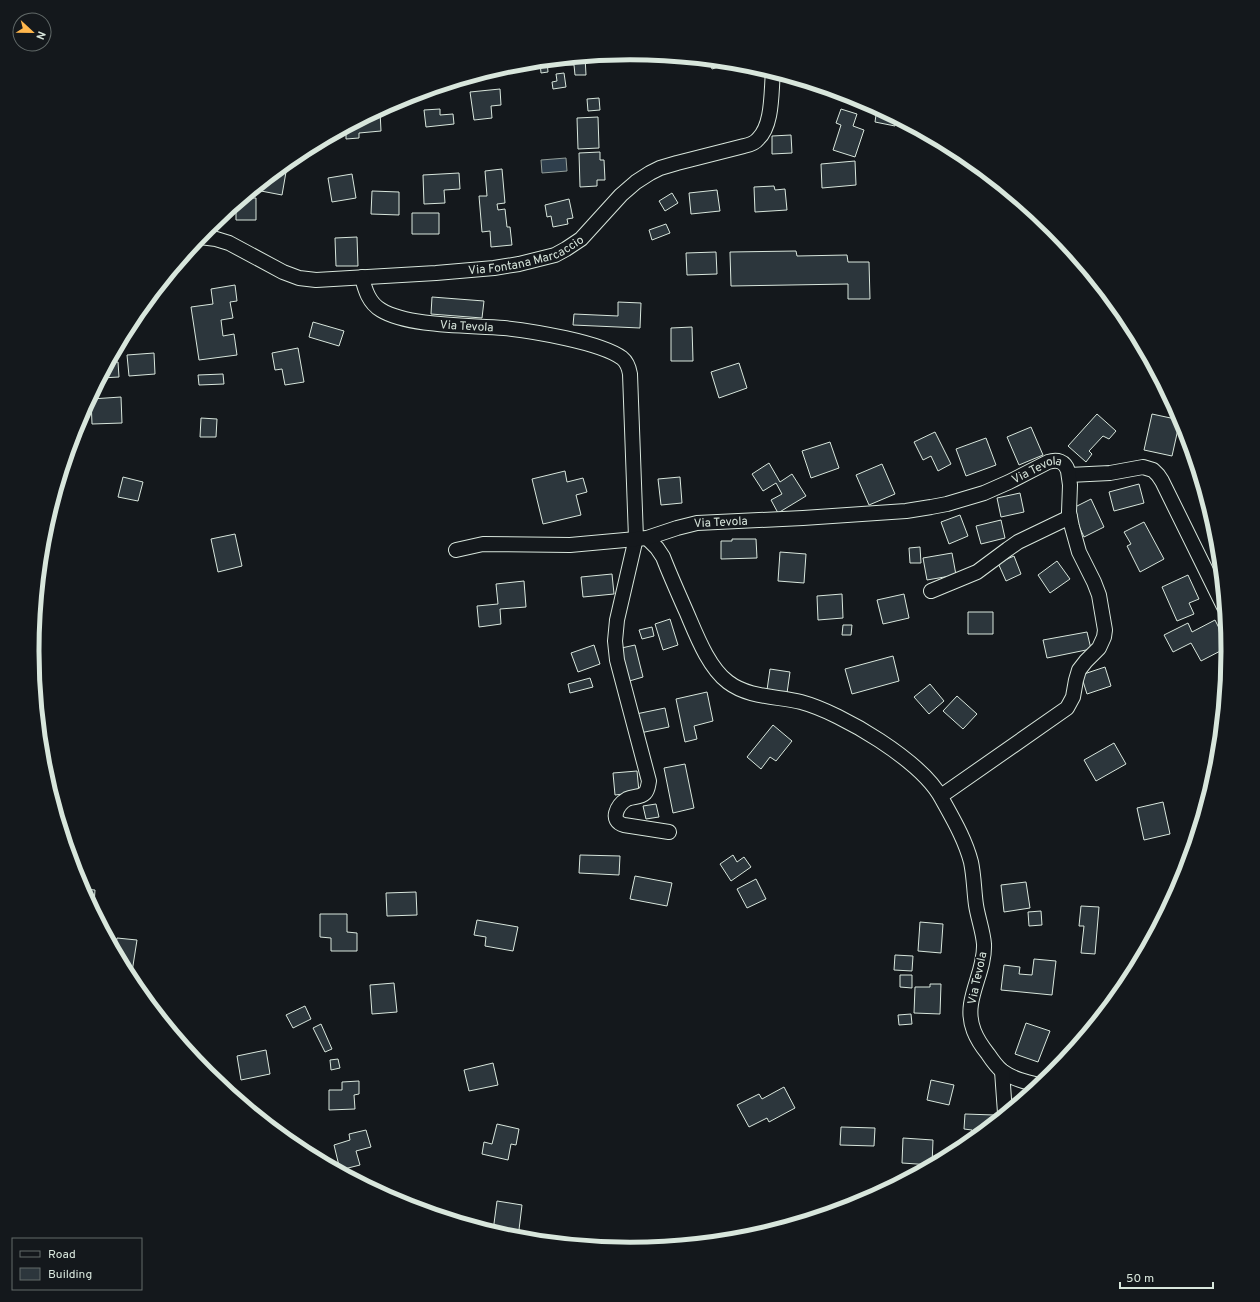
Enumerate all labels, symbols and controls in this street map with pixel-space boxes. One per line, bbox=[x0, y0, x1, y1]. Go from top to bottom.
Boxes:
north arrow bbox=[12, 12, 52, 52]
text: N bbox=[32, 29, 48, 42]
street label: Via Fontana Marcaccio bbox=[468, 232, 588, 279]
street label: Via Tevola bbox=[439, 317, 494, 336]
street label: Via Tevola bbox=[1009, 454, 1064, 488]
street label: Via Tevola bbox=[693, 514, 748, 532]
street label: Via Tevola bbox=[965, 950, 991, 1006]
legend bbox=[12, 1238, 142, 1290]
text: Road bbox=[48, 1247, 76, 1263]
scale bar bbox=[1120, 1264, 1213, 1290]
text: Building bbox=[48, 1267, 92, 1283]
text: 50 m bbox=[1126, 1271, 1154, 1287]

